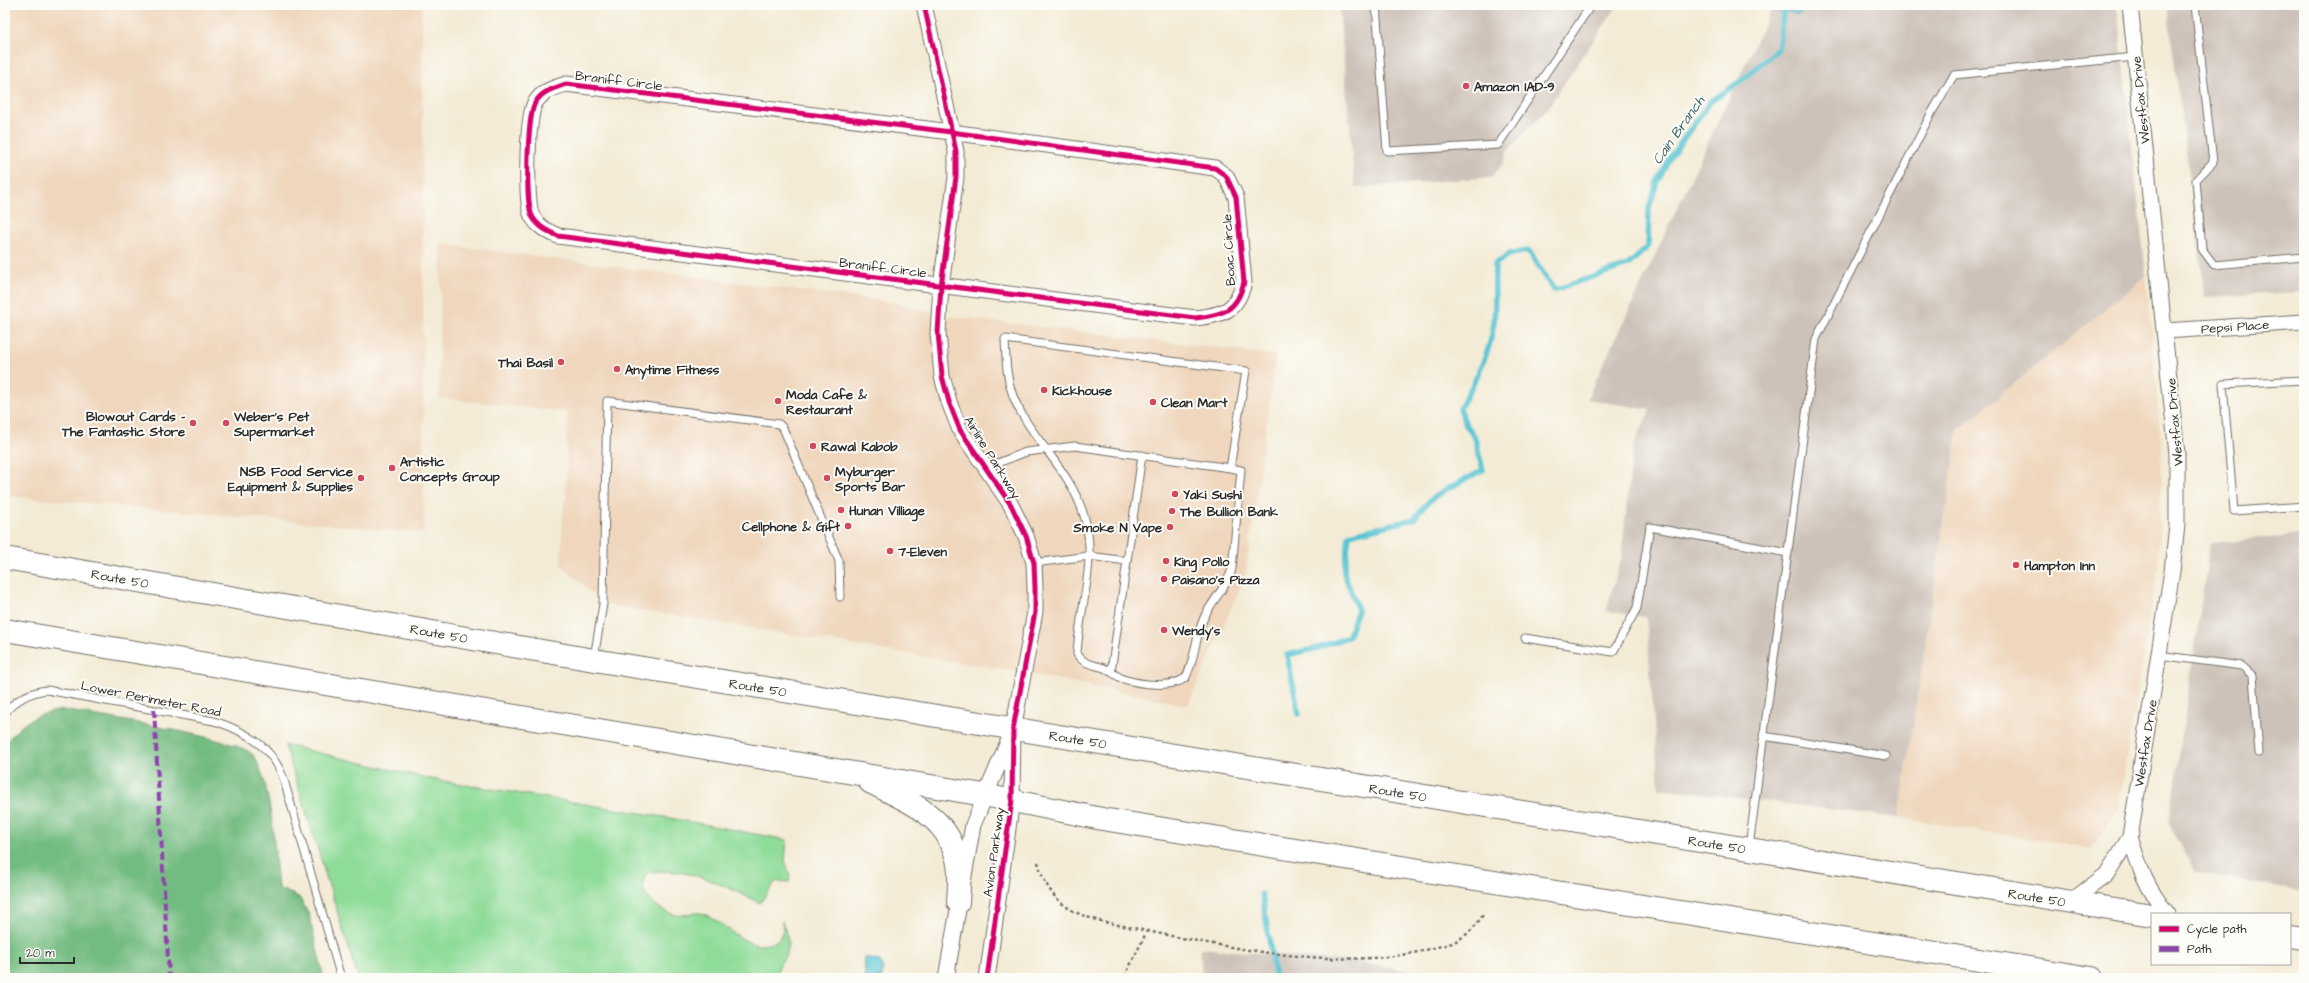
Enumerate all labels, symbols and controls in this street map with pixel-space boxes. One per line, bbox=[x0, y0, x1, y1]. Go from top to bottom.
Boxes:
street label: Westfax Drive bbox=[2127, 55, 2155, 145]
street label: Braniff Circle bbox=[574, 67, 664, 95]
place label: Amazon IAD-9 bbox=[1474, 78, 1555, 96]
marker: Amazon IAD-9 bbox=[1461, 81, 1471, 91]
water label: Cain Branch bbox=[1648, 91, 1710, 169]
street label: Boac Circle bbox=[1218, 213, 1240, 286]
street label: Braniff Circle bbox=[838, 254, 928, 282]
street label: Pepsi Place bbox=[2200, 316, 2270, 338]
place label: Thai Basil bbox=[497, 354, 553, 372]
marker: Thai Basil bbox=[556, 357, 566, 367]
place label: Anytime Fitness bbox=[625, 361, 720, 380]
marker: Anytime Fitness bbox=[612, 364, 622, 374]
street label: Westfax Drive bbox=[2162, 377, 2188, 467]
place label: Kickhouse bbox=[1052, 382, 1112, 400]
marker: Kickhouse bbox=[1039, 385, 1049, 395]
place label: Moda Cafe & Restaurant bbox=[786, 386, 868, 419]
place label: Clean Mart bbox=[1161, 394, 1228, 412]
marker: Moda Cafe & Restaurant bbox=[773, 396, 783, 406]
marker: Clean Mart bbox=[1148, 397, 1158, 407]
place label: Blowout Cards - The Fantastic Store bbox=[61, 408, 186, 441]
place label: Weber's Pet Supermarket bbox=[233, 408, 315, 442]
street label: Airline Parkway bbox=[959, 413, 1025, 503]
marker: Blowout Cards - The Fantastic Store bbox=[188, 418, 198, 428]
marker: Weber's Pet Supermarket bbox=[221, 418, 231, 428]
place label: Rawal Kabob bbox=[821, 438, 898, 456]
marker: Rawal Kabob bbox=[808, 441, 818, 451]
place label: Artistic Concepts Group bbox=[400, 453, 501, 487]
place label: NSB Food Service Equipment & Supplies bbox=[228, 463, 353, 497]
marker: Artistic Concepts Group bbox=[387, 463, 397, 473]
place label: Myburger Sports Bar bbox=[834, 463, 906, 497]
marker: NSB Food Service Equipment & Supplies bbox=[356, 473, 366, 483]
marker: Myburger Sports Bar bbox=[822, 473, 832, 483]
place label: Yaki Sushi bbox=[1183, 486, 1243, 504]
marker: Yaki Sushi bbox=[1170, 489, 1180, 499]
place label: Hunan Villiage bbox=[849, 502, 925, 522]
place label: The Bullion Bank bbox=[1179, 503, 1279, 521]
marker: Hunan Villiage bbox=[836, 505, 846, 515]
marker: The Bullion Bank bbox=[1167, 506, 1177, 516]
place label: Cellphone & Gift bbox=[742, 518, 841, 537]
place label: Smoke N Vape bbox=[1073, 519, 1162, 538]
marker: Cellphone & Gift bbox=[843, 521, 853, 531]
marker: Smoke N Vape bbox=[1165, 522, 1175, 532]
place label: 7-Eleven bbox=[897, 543, 948, 561]
marker: 7-Eleven bbox=[885, 546, 895, 556]
place label: King Pollo bbox=[1174, 553, 1230, 573]
marker: King Pollo bbox=[1161, 556, 1171, 566]
place label: Hampton Inn bbox=[2024, 557, 2096, 576]
marker: Hampton Inn bbox=[2011, 560, 2021, 570]
street label: Route 50 bbox=[90, 565, 150, 593]
place label: Paisano's Pizza bbox=[1172, 571, 1260, 589]
marker: Paisano's Pizza bbox=[1159, 574, 1169, 584]
street label: Route 50 bbox=[409, 620, 469, 648]
place label: Wendy's bbox=[1171, 622, 1221, 641]
marker: Wendy's bbox=[1159, 625, 1169, 635]
street label: Route 50 bbox=[728, 675, 788, 701]
street label: Lower Perimeter Road bbox=[79, 677, 223, 721]
street label: Westfax Drive bbox=[2130, 698, 2162, 788]
street label: Route 50 bbox=[1048, 727, 1108, 753]
street label: Route 50 bbox=[1368, 780, 1428, 806]
street label: Avion Parkway bbox=[979, 806, 1010, 898]
street label: Route 50 bbox=[1687, 832, 1747, 858]
street label: Route 50 bbox=[2007, 885, 2067, 911]
legend bbox=[2151, 913, 2291, 965]
text: Cycle path bbox=[2187, 921, 2246, 939]
scale bar bbox=[20, 939, 74, 965]
text: Path bbox=[2187, 941, 2212, 958]
text: 20 m bbox=[26, 945, 55, 962]

